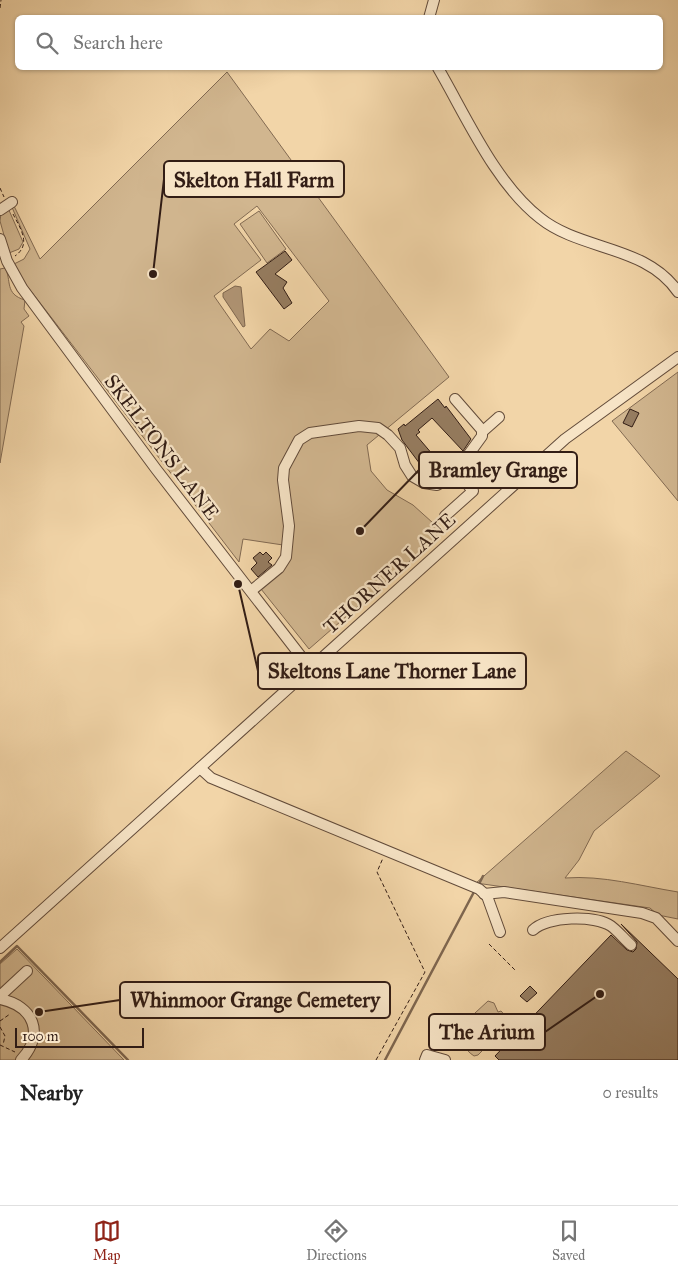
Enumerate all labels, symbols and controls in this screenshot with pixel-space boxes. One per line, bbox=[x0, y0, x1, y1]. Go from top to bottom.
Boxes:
search box bbox=[15, 15, 663, 70]
icon: search bbox=[33, 29, 61, 57]
text: Search here bbox=[73, 31, 163, 54]
callout: Skelton Hall Farm bbox=[164, 161, 344, 197]
text: Skelton Hall Farm bbox=[174, 167, 335, 193]
street label: SKELTONS LANE bbox=[100, 370, 224, 524]
callout: Bramley Grange bbox=[419, 452, 577, 488]
text: Bramley Grange bbox=[429, 457, 568, 483]
street label: THORNER LANE bbox=[318, 507, 460, 639]
callout: Skeltons Lane Thorner Lane bbox=[258, 653, 526, 689]
text: Skeltons Lane Thorner Lane bbox=[268, 658, 516, 684]
callout: Whinmoor Grange Cemetery bbox=[120, 982, 390, 1018]
text: Whinmoor Grange Cemetery bbox=[130, 987, 381, 1013]
callout: The Arium bbox=[429, 1014, 545, 1050]
text: The Arium bbox=[438, 1019, 535, 1045]
scale bar bbox=[15, 1025, 144, 1048]
text: 100 m bbox=[22, 1028, 59, 1045]
text: Nearby bbox=[20, 1080, 83, 1106]
text: 0 results bbox=[603, 1083, 658, 1102]
tab: Map bbox=[93, 1217, 121, 1264]
tab: Directions bbox=[306, 1217, 367, 1264]
tab: Saved bbox=[552, 1217, 585, 1264]

